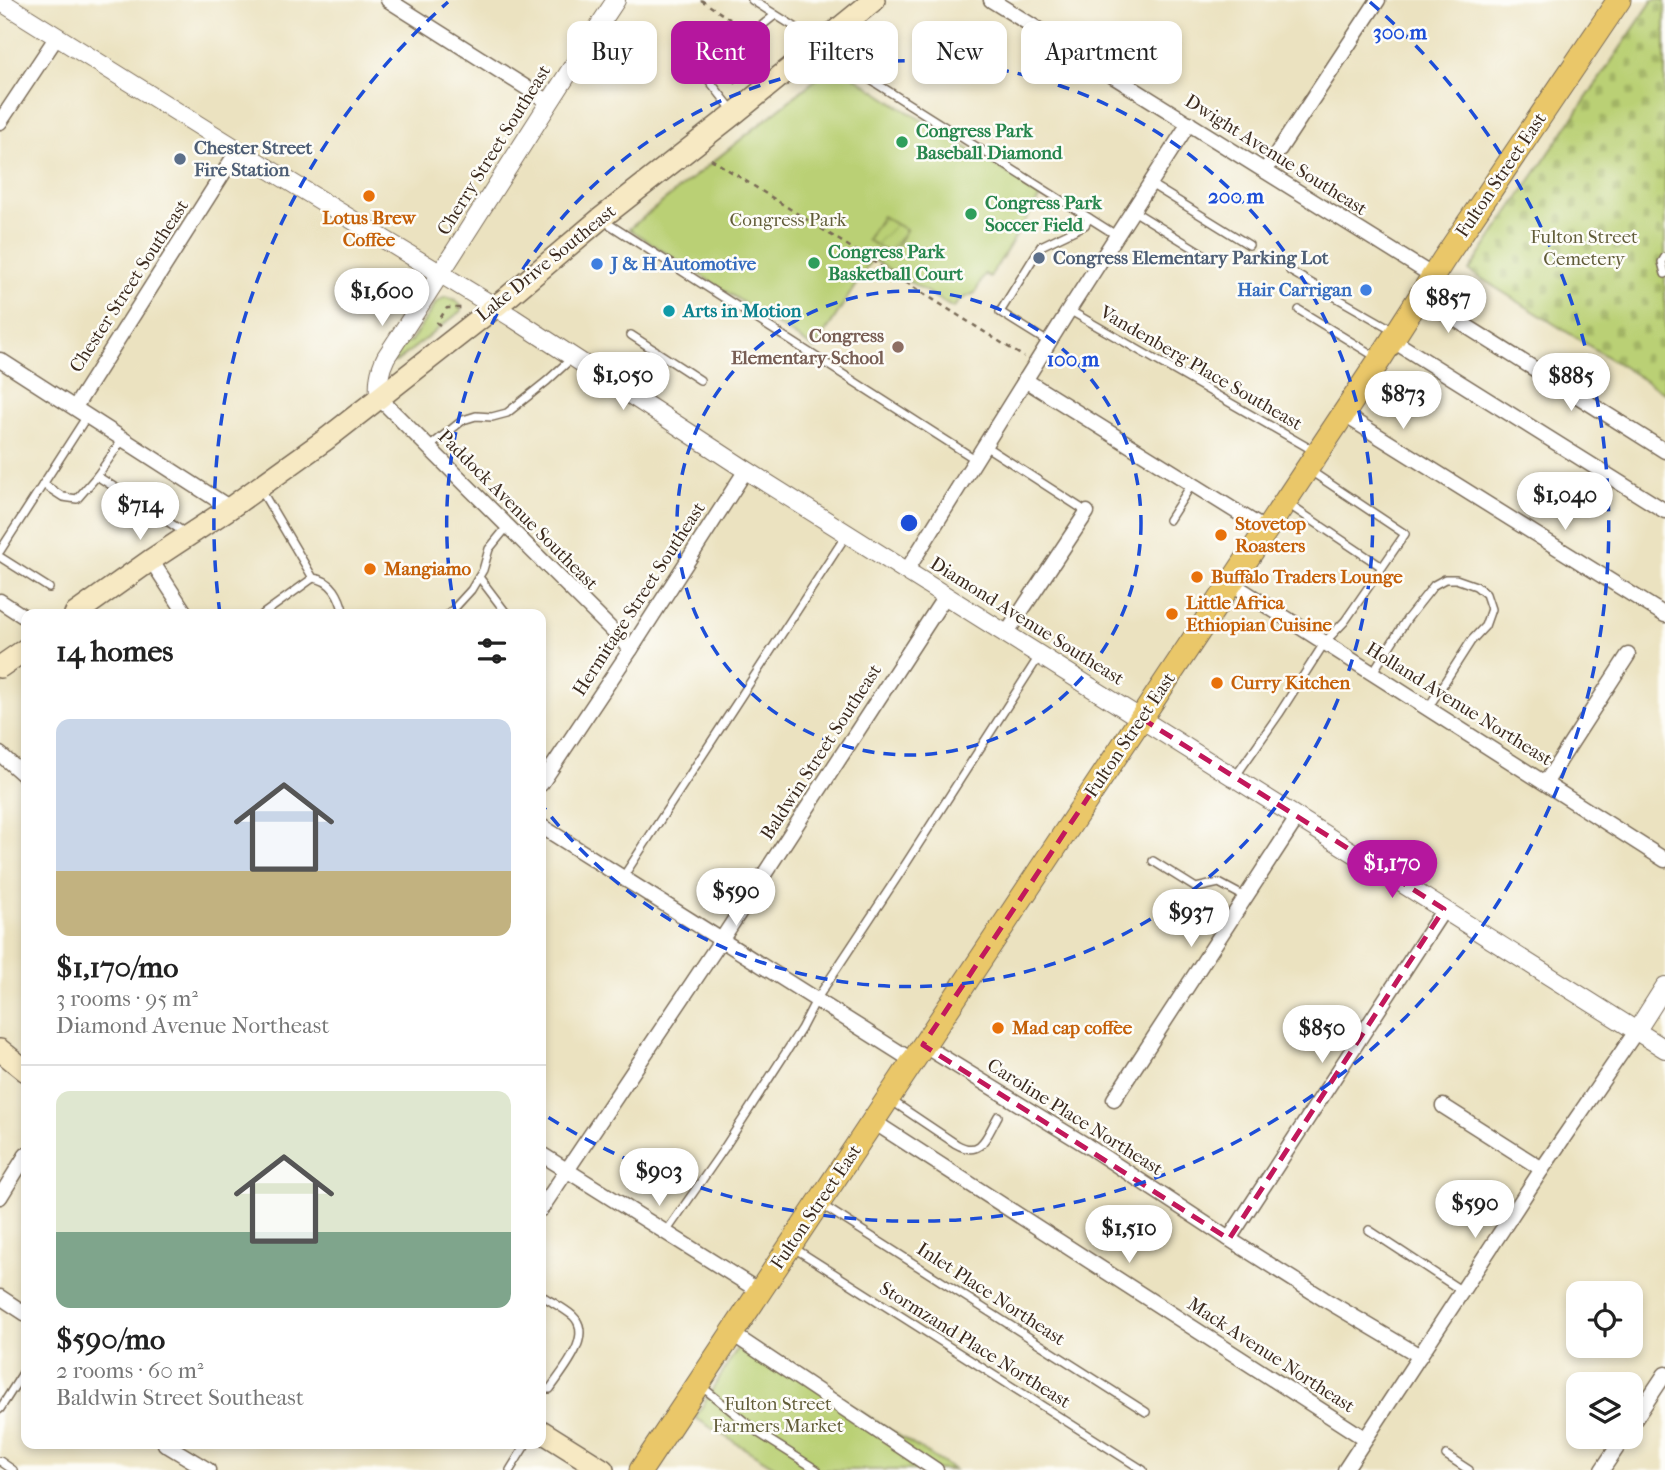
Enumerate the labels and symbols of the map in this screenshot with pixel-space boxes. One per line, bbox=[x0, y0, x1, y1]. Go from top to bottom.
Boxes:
text: 300 m bbox=[1373, 20, 1427, 44]
street label: Cherry Street Southeast bbox=[433, 61, 556, 239]
street label: Dwight Avenue Southeast bbox=[1181, 90, 1371, 220]
street label: Fulton Street East bbox=[1451, 108, 1551, 242]
place label: Congress Park Baseball Diamond bbox=[916, 120, 1063, 164]
marker: Congress Park Baseball Diamond bbox=[894, 134, 910, 150]
place label: Chester Street Fire Station bbox=[193, 137, 312, 181]
marker: Chester Street Fire Station bbox=[172, 151, 188, 167]
text: 200 m bbox=[1208, 184, 1265, 208]
marker: Lotus Brew Coffee bbox=[361, 188, 377, 204]
place label: Congress Park Soccer Field bbox=[985, 192, 1103, 236]
street label: Chester Street Southeast bbox=[65, 195, 193, 377]
street label: Lake Drive Southeast bbox=[472, 200, 620, 326]
marker: Congress Park Soccer Field bbox=[963, 206, 979, 222]
place label: Lotus Brew Coffee bbox=[322, 207, 417, 251]
park label: Congress Park bbox=[730, 209, 847, 231]
park label: Fulton Street Cemetery bbox=[1530, 226, 1638, 270]
place label: Congress Park Basketball Court bbox=[828, 241, 963, 285]
place label: Congress Elementary Parking Lot bbox=[1053, 247, 1329, 269]
marker: Congress Elementary Parking Lot bbox=[1031, 250, 1047, 266]
place label: J & H Automotive bbox=[609, 253, 757, 275]
marker: Congress Park Basketball Court bbox=[806, 255, 822, 271]
marker: J & H Automotive bbox=[589, 256, 605, 272]
pin: $1,600 bbox=[325, 268, 439, 328]
pin: $857 bbox=[1407, 276, 1489, 335]
place label: Hair Carrigan bbox=[1237, 279, 1353, 301]
marker: Hair Carrigan bbox=[1358, 282, 1374, 298]
place label: Arts in Motion bbox=[682, 300, 803, 322]
street label: Vandenberg Place Southeast bbox=[1095, 301, 1306, 435]
marker: Arts in Motion bbox=[661, 303, 677, 319]
place label: Congress Elementary School bbox=[731, 325, 885, 369]
marker: Congress Elementary School bbox=[890, 339, 906, 355]
text: 100 m bbox=[1047, 347, 1100, 371]
pin: $1,050 bbox=[566, 352, 680, 412]
pin: $885 bbox=[1530, 354, 1612, 413]
pin: $873 bbox=[1362, 372, 1444, 431]
street label: Paddock Avenue Southeast bbox=[433, 425, 603, 595]
pin: $1,040 bbox=[1508, 472, 1622, 532]
pin: $714 bbox=[99, 482, 181, 542]
street label: Hermitage Street Southeast bbox=[568, 498, 710, 700]
centre of rings bbox=[897, 511, 921, 535]
place label: Stovetop Roasters bbox=[1235, 513, 1306, 557]
marker: Stovetop Roasters bbox=[1213, 527, 1229, 543]
street label: Diamond Avenue Southeast bbox=[926, 552, 1128, 690]
place label: Mangiamo bbox=[383, 558, 472, 580]
marker: Mangiamo bbox=[362, 561, 378, 577]
place label: Buffalo Traders Lounge bbox=[1211, 566, 1403, 588]
marker: Buffalo Traders Lounge bbox=[1189, 569, 1205, 585]
place label: Little Africa Ethiopian Cuisine bbox=[1186, 592, 1333, 636]
marker: Little Africa Ethiopian Cuisine bbox=[1164, 606, 1180, 622]
street label: Holland Avenue Northeast bbox=[1362, 638, 1556, 771]
street label: Baldwin Street Southeast bbox=[756, 660, 886, 844]
street label: Fulton Street East bbox=[1080, 668, 1180, 802]
place label: Curry Kitchen bbox=[1231, 672, 1351, 694]
marker: Curry Kitchen bbox=[1209, 675, 1225, 691]
pin: $1,170 bbox=[1335, 841, 1449, 900]
pin: $590 bbox=[695, 869, 777, 928]
pin: $937 bbox=[1150, 890, 1232, 949]
pin: $850 bbox=[1281, 1006, 1363, 1065]
place label: Mad cap coffee bbox=[1011, 1017, 1133, 1039]
marker: Mad cap coffee bbox=[990, 1020, 1006, 1036]
street label: Caroline Place Northeast bbox=[983, 1054, 1167, 1180]
street label: Fulton Street East bbox=[766, 1140, 866, 1274]
pin: $903 bbox=[618, 1148, 700, 1208]
pin: $590 bbox=[1434, 1180, 1516, 1240]
pin: $1,510 bbox=[1072, 1206, 1186, 1265]
street label: Inlet Place Northeast bbox=[913, 1238, 1069, 1350]
street label: Stormzand Place Northeast bbox=[875, 1277, 1075, 1413]
street label: Mack Avenue Northeast bbox=[1183, 1293, 1359, 1417]
park label: Fulton Street Farmers Market bbox=[713, 1393, 844, 1437]

